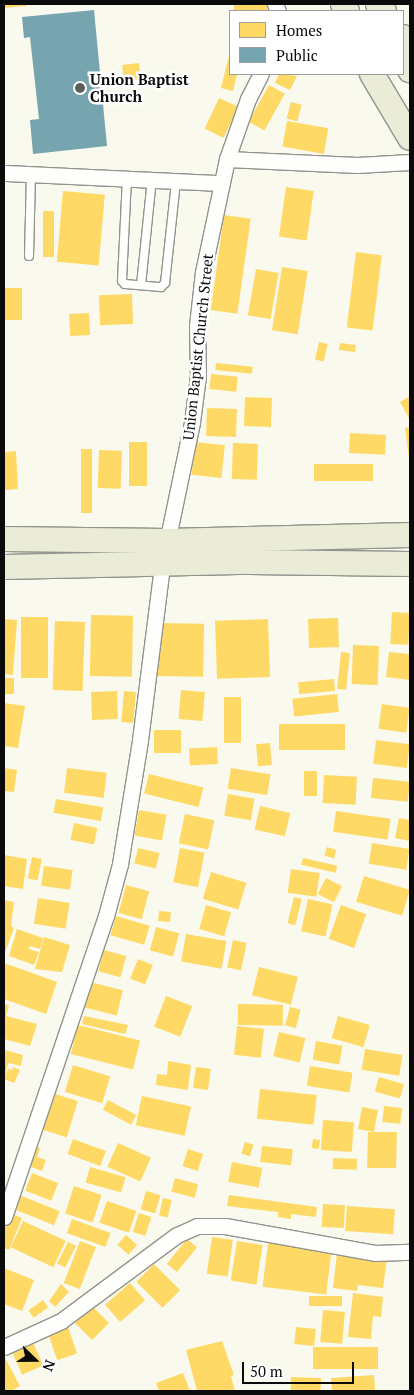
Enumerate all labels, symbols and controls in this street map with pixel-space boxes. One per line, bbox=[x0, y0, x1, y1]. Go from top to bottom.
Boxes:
legend bbox=[229, 10, 404, 75]
text: Homes bbox=[276, 20, 322, 40]
text: Public bbox=[276, 45, 318, 65]
place label: Union Baptist Church bbox=[90, 70, 189, 105]
marker: Union Baptist Church bbox=[74, 82, 86, 94]
street label: Union Baptist Church Street bbox=[179, 253, 217, 441]
north arrow bbox=[10, 1335, 60, 1385]
scale bar bbox=[244, 1352, 356, 1384]
text: N bbox=[39, 1357, 60, 1374]
text: 50 m bbox=[250, 1361, 283, 1381]

